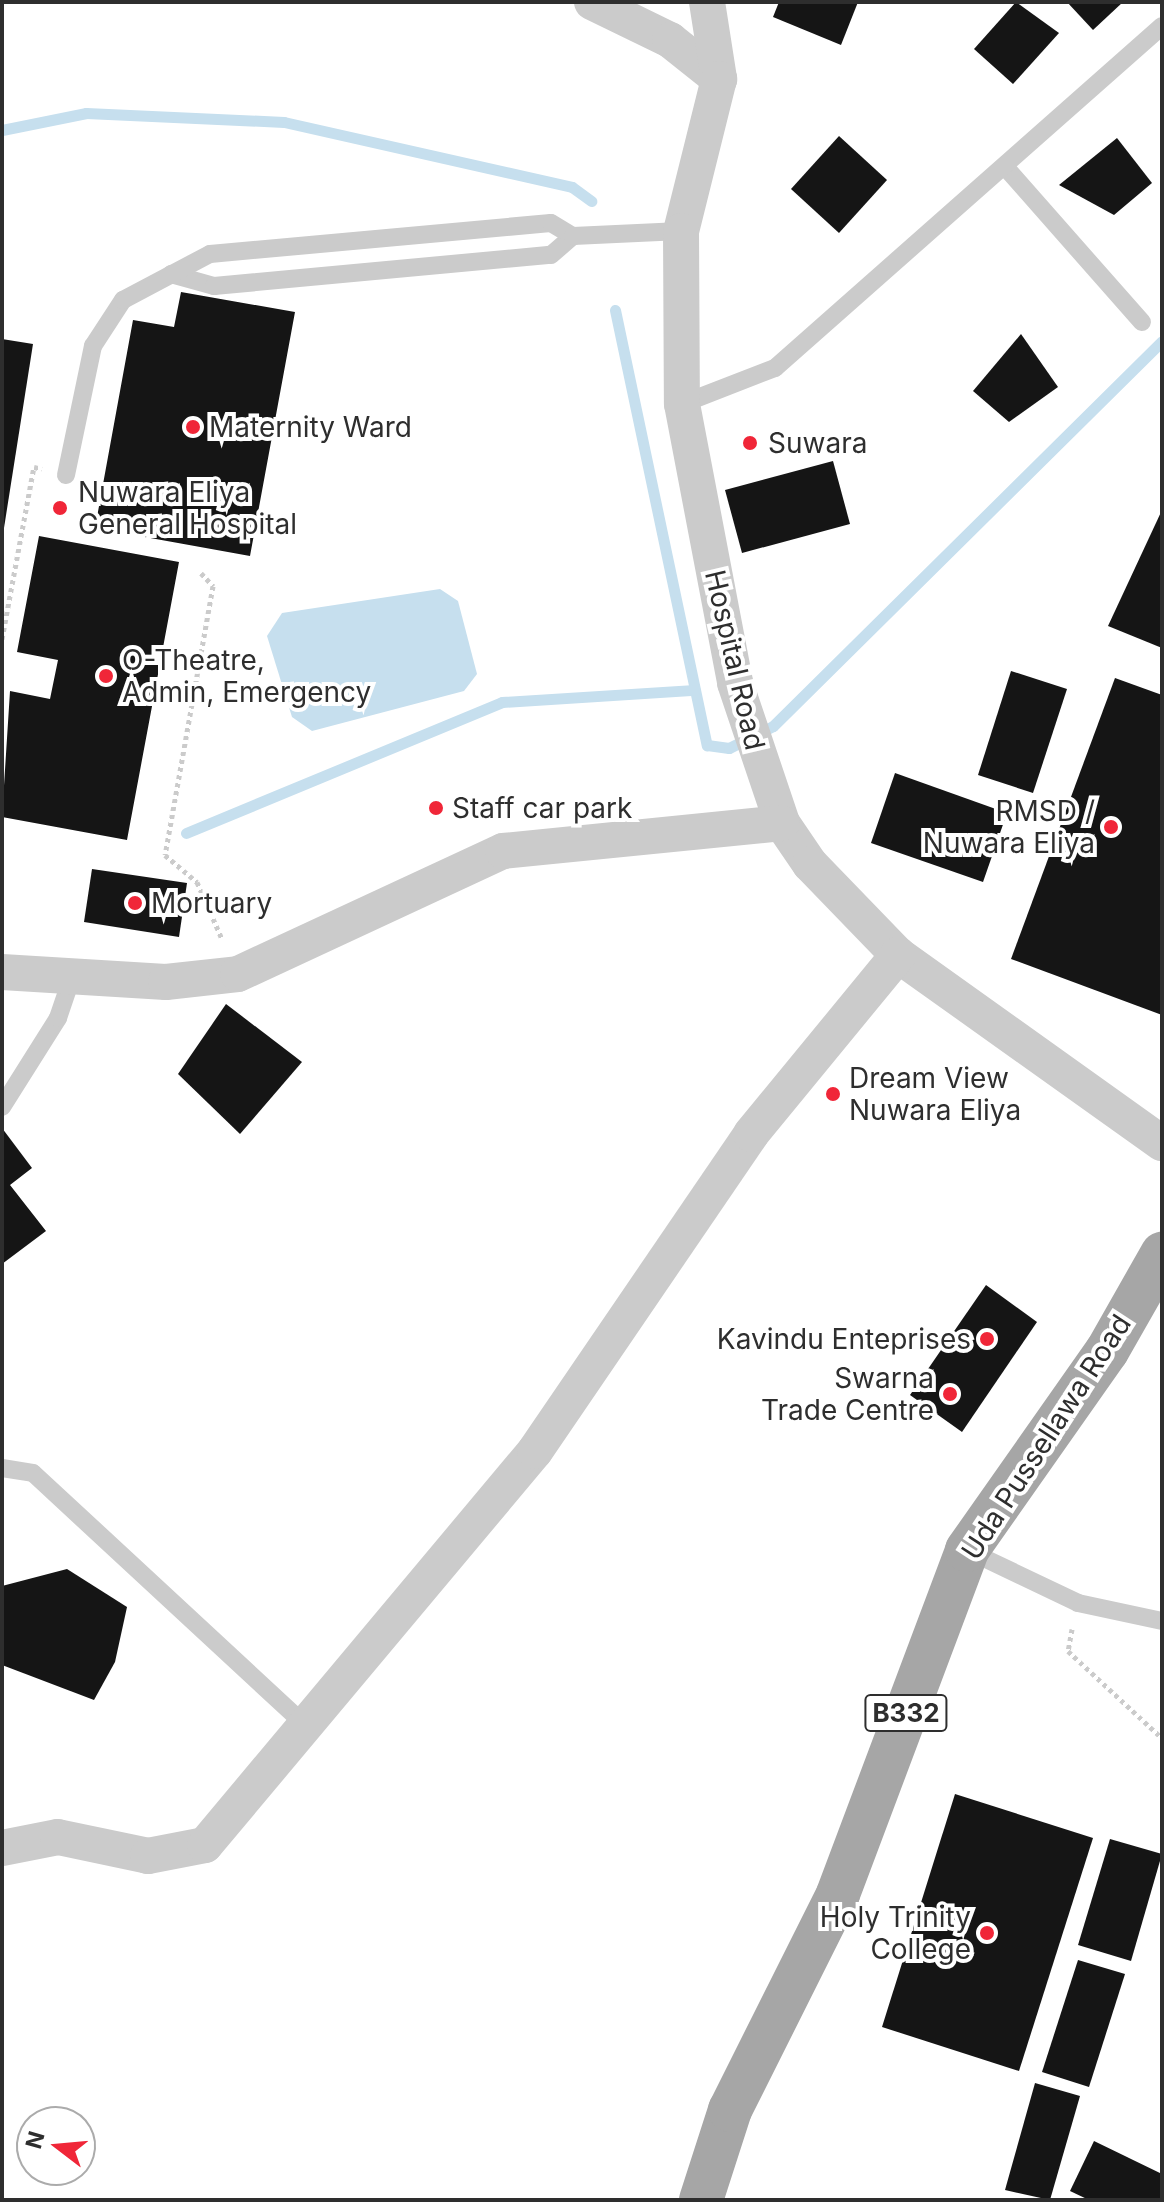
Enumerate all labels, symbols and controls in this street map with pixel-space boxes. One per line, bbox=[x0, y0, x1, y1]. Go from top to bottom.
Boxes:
place label: Maternity Ward bbox=[209, 410, 412, 444]
marker: Maternity Ward bbox=[184, 418, 202, 436]
place label: Suwara bbox=[768, 426, 867, 460]
marker: Suwara bbox=[739, 432, 761, 454]
place label: Nuwara Eliya General Hospital bbox=[78, 475, 297, 541]
marker: Nuwara Eliya General Hospital bbox=[49, 497, 71, 519]
street label: Hospital Road bbox=[698, 567, 772, 753]
place label: O-Theatre, Admin, Emergency bbox=[122, 643, 371, 709]
marker: O-Theatre, Admin, Emergency bbox=[97, 667, 115, 685]
place label: Staff car park bbox=[452, 791, 632, 825]
place label: RMSD / Nuwara Eliya bbox=[923, 794, 1095, 860]
marker: Staff car park bbox=[427, 799, 445, 817]
marker: RMSD / Nuwara Eliya bbox=[1102, 818, 1120, 836]
place label: Mortuary bbox=[151, 886, 272, 920]
marker: Mortuary bbox=[126, 894, 144, 912]
place label: Dream View Nuwara Eliya bbox=[849, 1061, 1021, 1127]
marker: Dream View Nuwara Eliya bbox=[824, 1085, 842, 1103]
street label: Uda Pussellawa Road bbox=[954, 1308, 1138, 1566]
place label: Kavindu Enteprises bbox=[717, 1322, 971, 1356]
marker: Kavindu Enteprises bbox=[978, 1330, 996, 1348]
place label: Swarna Trade Centre bbox=[761, 1361, 934, 1427]
marker: Swarna Trade Centre bbox=[941, 1385, 959, 1403]
road number: B332 bbox=[864, 1691, 948, 1735]
place label: Holy Trinity College bbox=[820, 1900, 971, 1966]
marker: Holy Trinity College bbox=[978, 1924, 996, 1942]
north arrow bbox=[16, 2106, 96, 2186]
text: N bbox=[20, 2128, 50, 2152]

